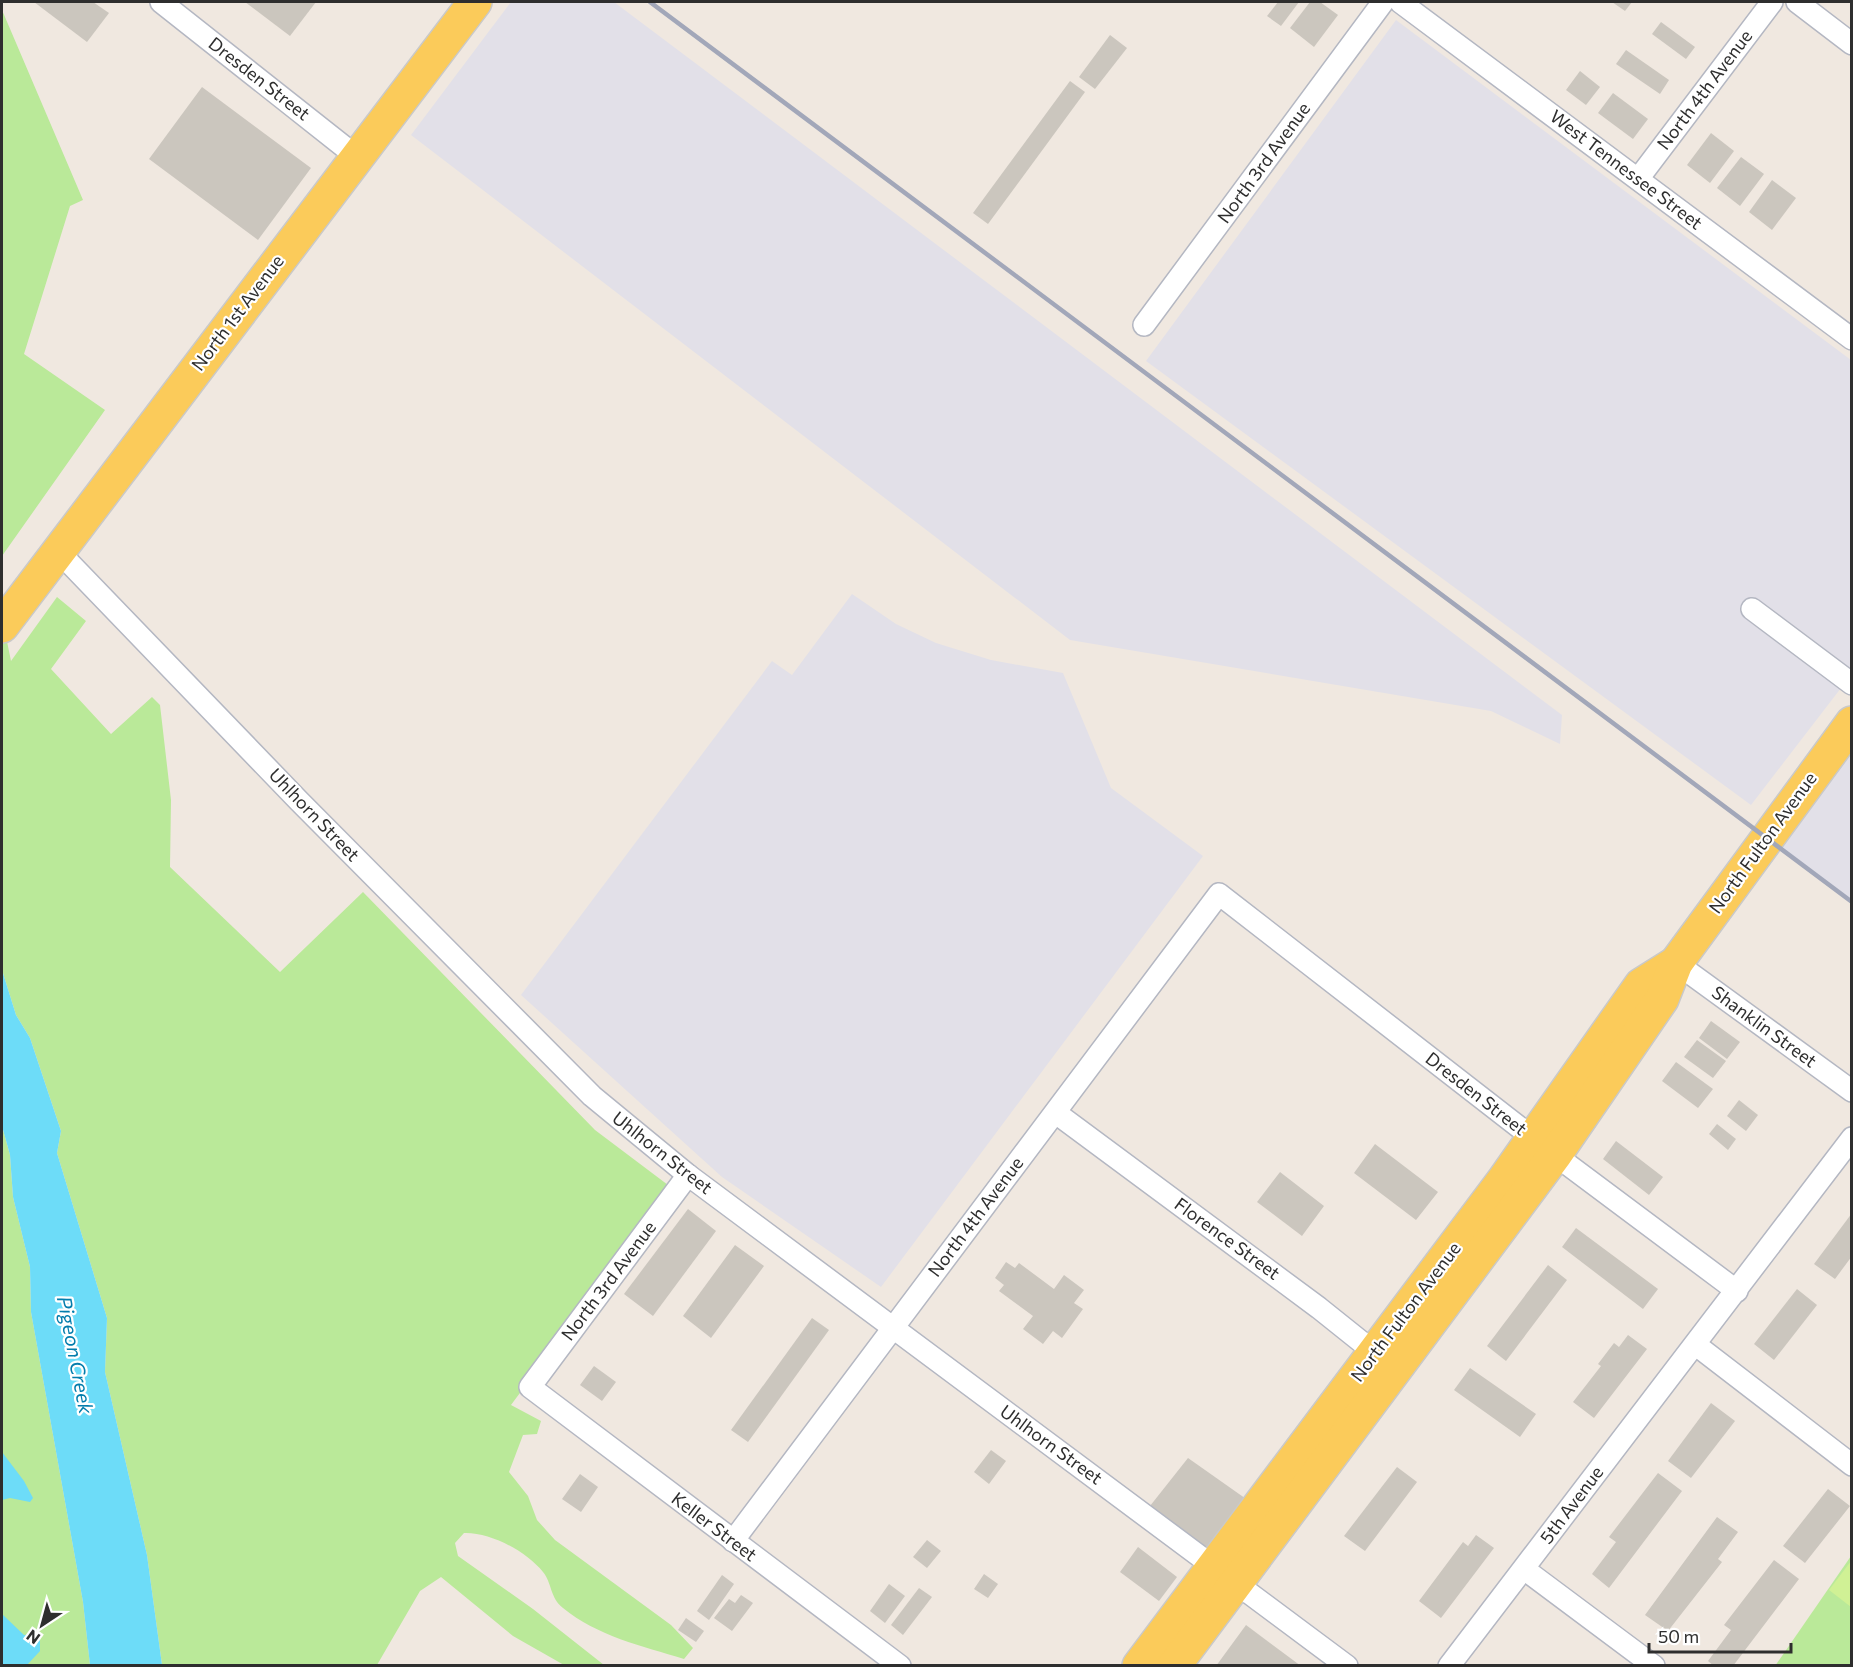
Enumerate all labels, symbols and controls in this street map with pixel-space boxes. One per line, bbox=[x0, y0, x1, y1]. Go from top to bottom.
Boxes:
street label: North 4th Avenue bbox=[1652, 25, 1757, 154]
street label: Dresden Street bbox=[205, 32, 315, 125]
street label: North 3rd Avenue bbox=[1212, 98, 1314, 227]
street label: West Tennessee Street bbox=[1546, 105, 1707, 234]
street label: North 1st Avenue bbox=[186, 250, 288, 375]
street label: Uhlhorn Street bbox=[265, 763, 365, 865]
street label: North Fulton Avenue bbox=[1704, 768, 1821, 917]
street label: Shanklin Street bbox=[1708, 981, 1821, 1072]
street label: Dresden Street bbox=[1422, 1047, 1532, 1140]
street label: Uhlhorn Street bbox=[608, 1106, 717, 1198]
street label: North 4th Avenue bbox=[923, 1152, 1028, 1281]
street label: Florence Street bbox=[1171, 1193, 1285, 1284]
street label: North 3rd Avenue bbox=[556, 1216, 660, 1344]
street label: North Fulton Avenue bbox=[1346, 1237, 1465, 1386]
water label: Pigeon Creek bbox=[53, 1294, 99, 1417]
street label: Uhlhorn Street bbox=[996, 1400, 1107, 1489]
street label: 5th Avenue bbox=[1535, 1461, 1608, 1548]
street label: Keller Street bbox=[668, 1487, 762, 1565]
north arrow bbox=[12, 1595, 72, 1655]
scale bar bbox=[1649, 1616, 1792, 1654]
text: 50 m bbox=[1658, 1625, 1699, 1647]
text: N bbox=[22, 1626, 43, 1649]

